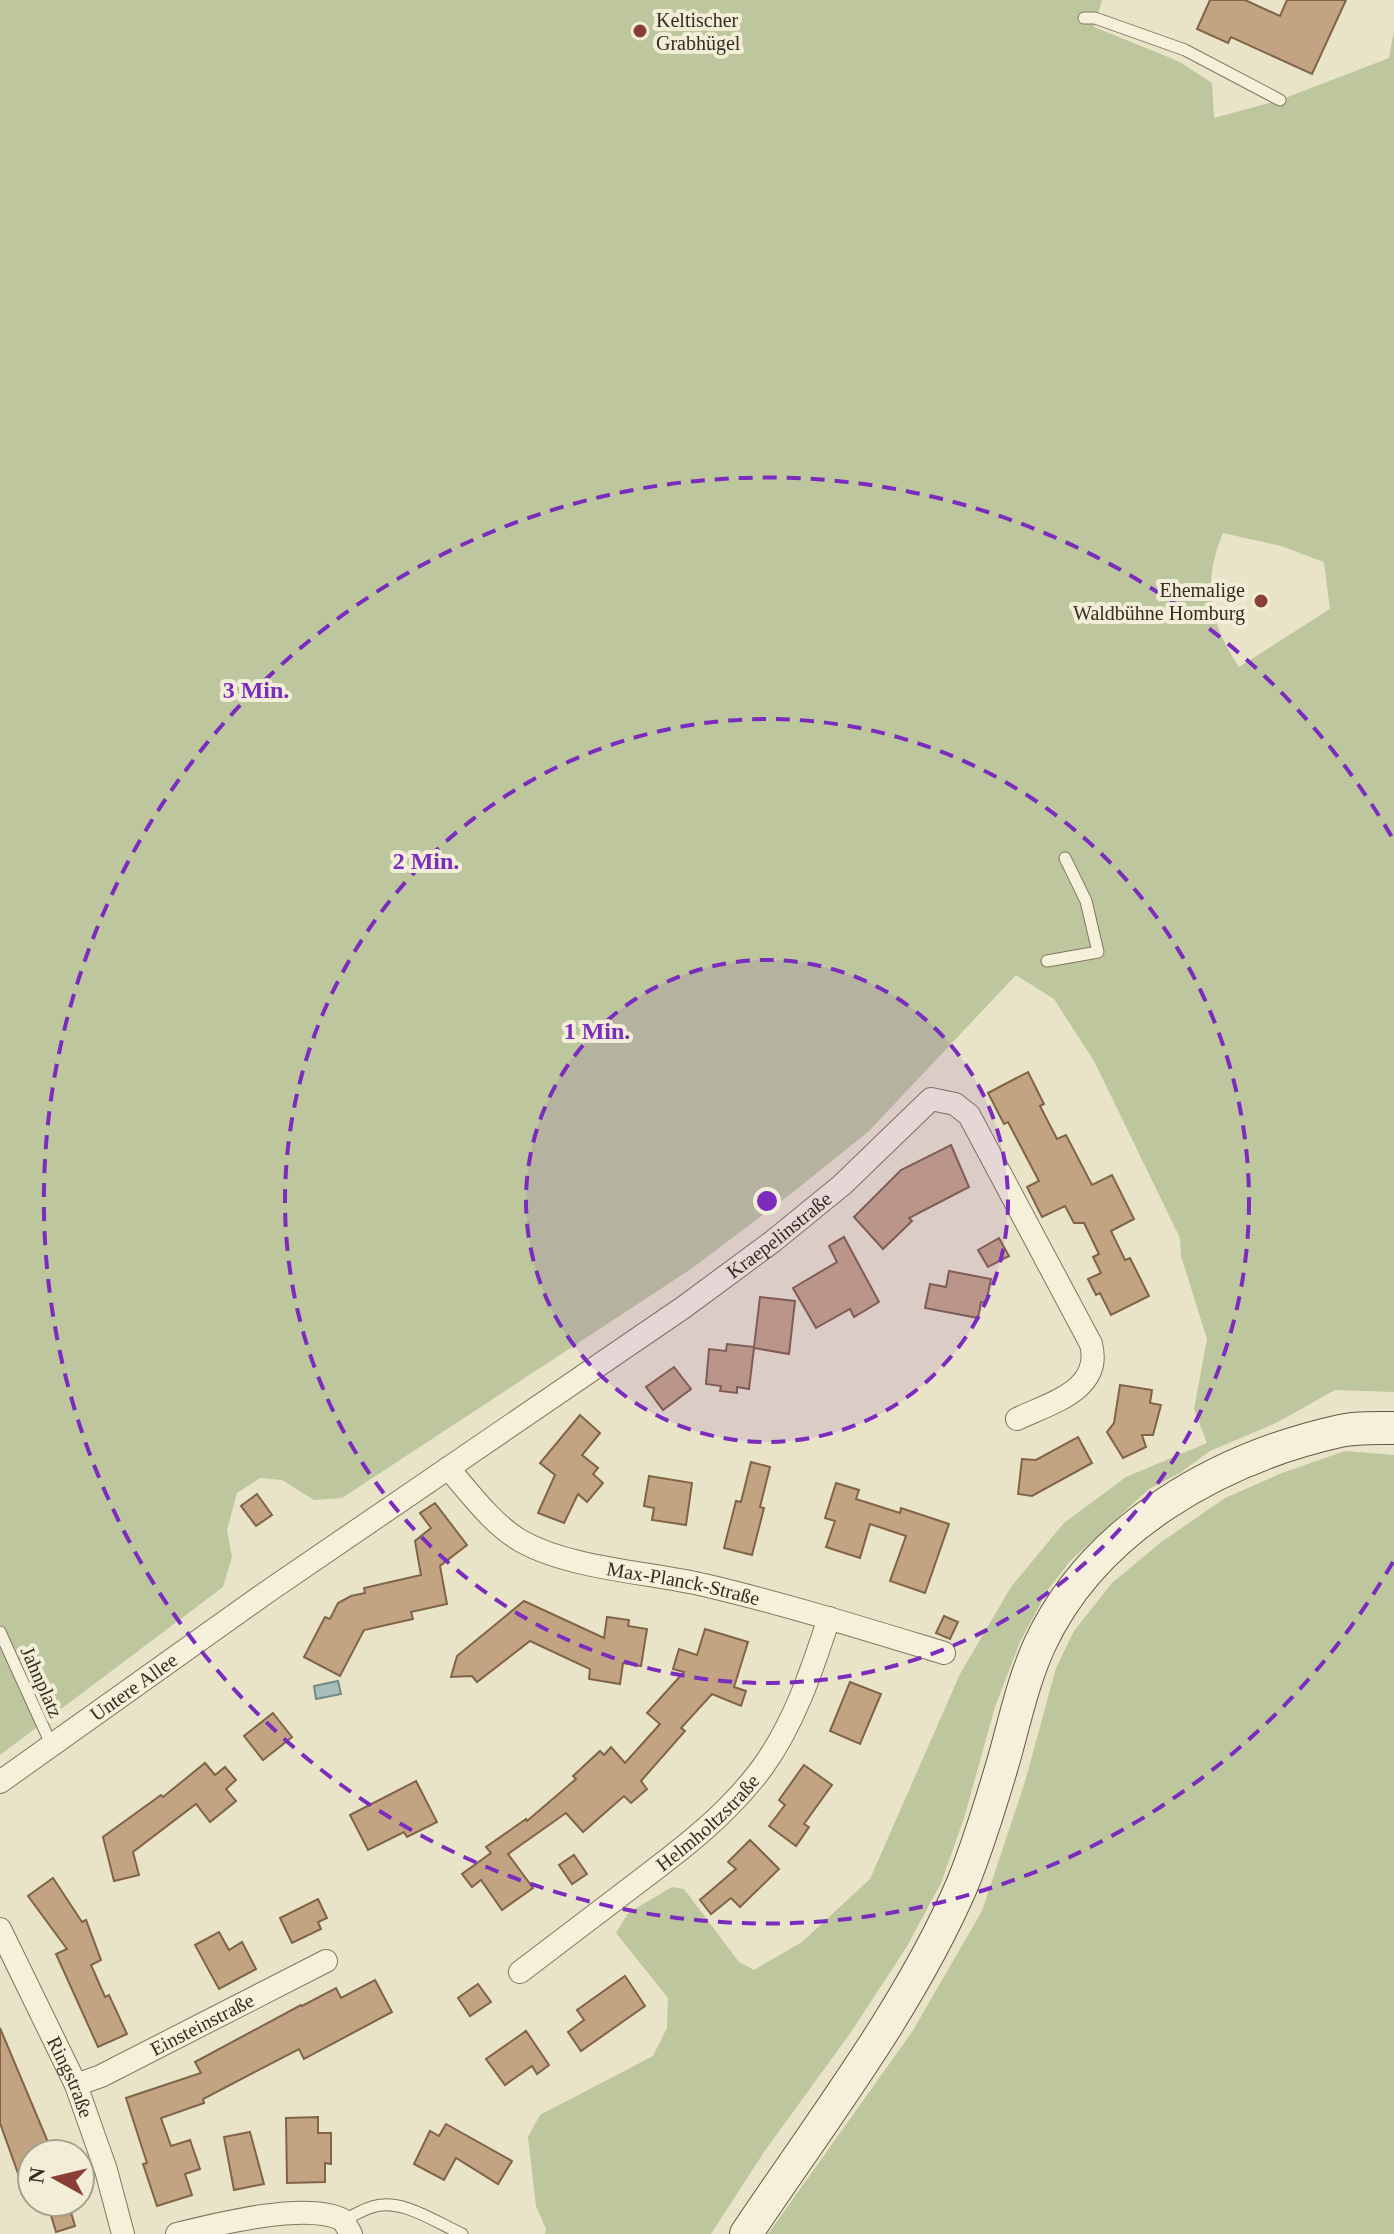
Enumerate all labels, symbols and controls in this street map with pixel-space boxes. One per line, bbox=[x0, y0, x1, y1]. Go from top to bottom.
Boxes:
place label: Keltischer Grabhügel bbox=[656, 9, 741, 55]
marker: Keltischer Grabhügel bbox=[631, 22, 649, 40]
place label: Ehemalige Waldbühne Homburg bbox=[1073, 579, 1245, 625]
marker: Ehemalige Waldbühne Homburg bbox=[1252, 592, 1270, 610]
text: 3 Min. bbox=[223, 677, 289, 703]
text: 2 Min. bbox=[393, 848, 459, 874]
text: 1 Min. bbox=[564, 1018, 630, 1044]
street label: Kraepelinstraße bbox=[722, 1187, 836, 1283]
centre of rings bbox=[753, 1187, 781, 1215]
street label: Max-Planck-Straße bbox=[605, 1557, 762, 1610]
street label: Jahnplatz bbox=[16, 1643, 67, 1721]
street label: Untere Allee bbox=[86, 1648, 182, 1725]
street label: Helmholtzstraße bbox=[652, 1770, 764, 1875]
street label: Einsteinstraße bbox=[147, 1989, 258, 2060]
street label: Ringstraße bbox=[43, 2033, 98, 2121]
north arrow bbox=[16, 2138, 96, 2218]
text: N bbox=[23, 2166, 50, 2185]

